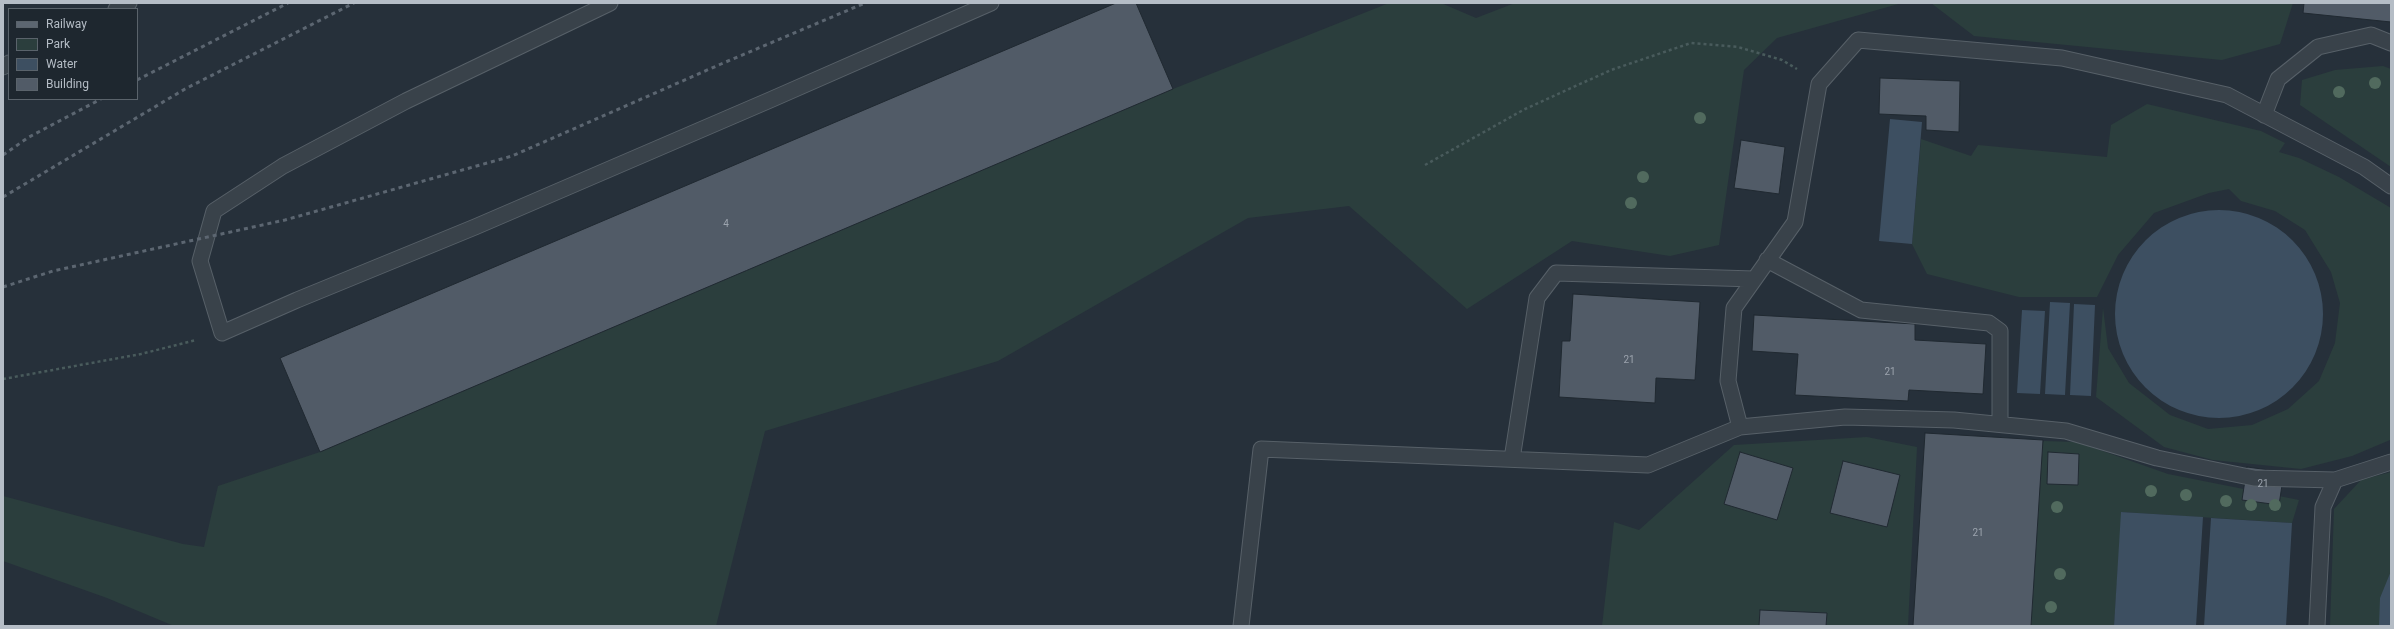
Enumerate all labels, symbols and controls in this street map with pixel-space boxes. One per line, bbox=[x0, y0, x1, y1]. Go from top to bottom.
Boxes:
legend bbox=[8, 8, 138, 100]
text: Railway bbox=[46, 17, 87, 31]
text: Park bbox=[46, 37, 70, 51]
text: Water bbox=[46, 57, 77, 71]
text: Building bbox=[46, 77, 89, 91]
house number: 4 bbox=[723, 218, 729, 230]
house number: 21 bbox=[1623, 354, 1635, 366]
house number: 21 bbox=[1884, 366, 1896, 378]
house number: 21 bbox=[2257, 478, 2269, 490]
house number: 21 bbox=[1972, 527, 1984, 539]

